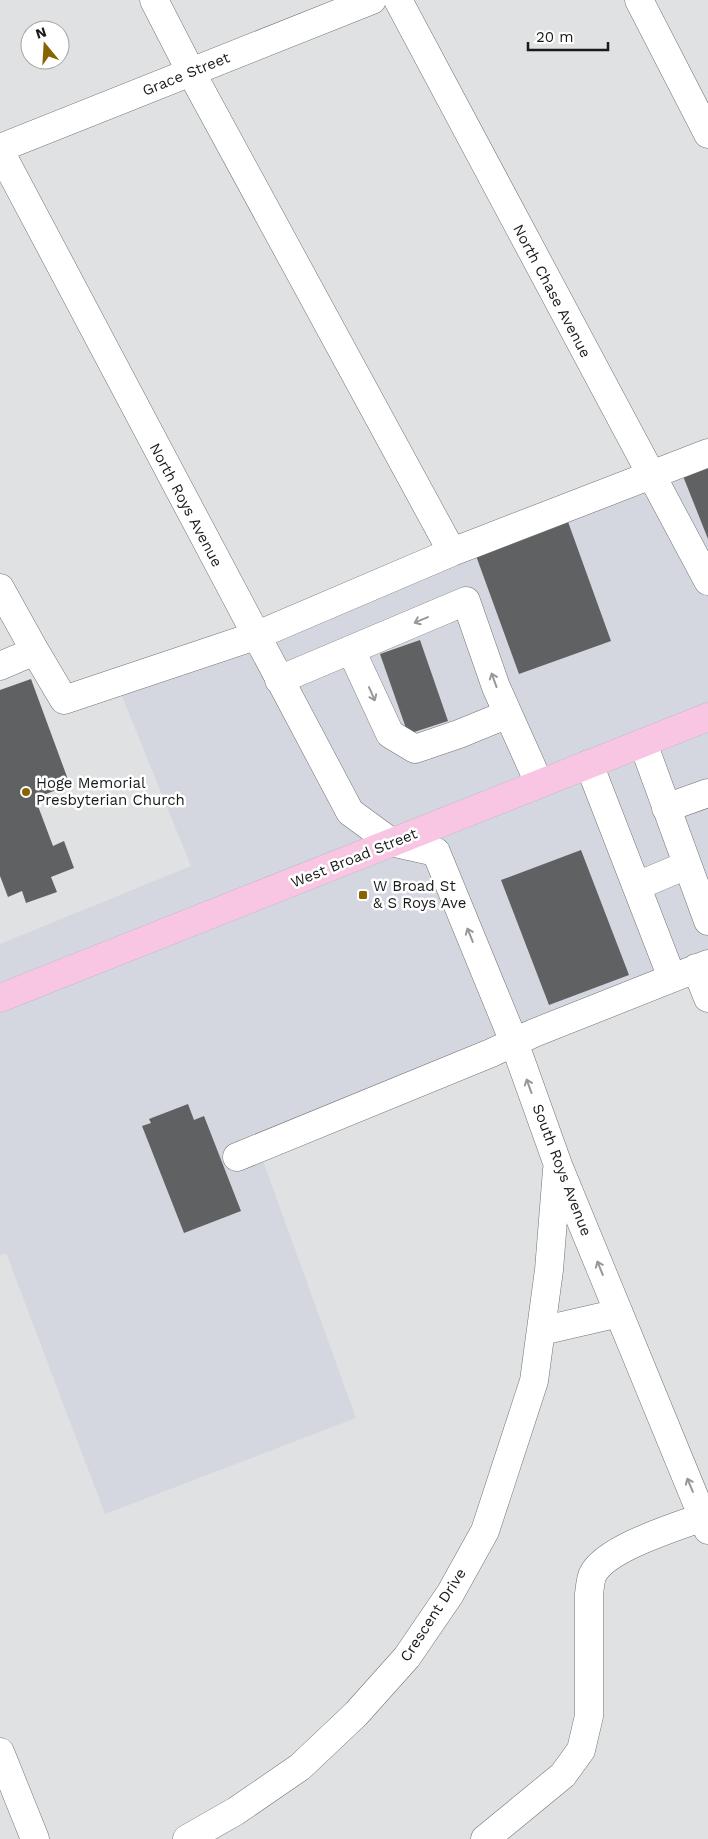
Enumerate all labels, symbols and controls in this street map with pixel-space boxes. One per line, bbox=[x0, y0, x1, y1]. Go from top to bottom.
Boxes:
north arrow bbox=[20, 20, 70, 70]
scale bar bbox=[528, 20, 608, 52]
text: N bbox=[34, 23, 48, 42]
text: 20 m bbox=[536, 28, 574, 46]
street label: Grace Street bbox=[140, 48, 233, 100]
street label: North Chase Avenue bbox=[509, 221, 595, 361]
street label: North Roys Avenue bbox=[146, 440, 226, 570]
one-way arrow bbox=[414, 616, 429, 626]
one-way arrow bbox=[489, 673, 498, 689]
one-way arrow bbox=[367, 686, 377, 701]
place label: Hoge Memorial Presbyterian Church bbox=[36, 774, 185, 809]
marker: Hoge Memorial Presbyterian Church bbox=[20, 786, 32, 798]
street label: West Broad Street bbox=[288, 824, 420, 892]
place label: W Broad St & S Roys Ave bbox=[373, 877, 467, 912]
marker: W Broad St & S Roys Ave bbox=[357, 889, 369, 901]
one-way arrow bbox=[465, 928, 474, 943]
one-way arrow bbox=[524, 1079, 533, 1094]
street label: South Roys Avenue bbox=[528, 1101, 596, 1239]
one-way arrow bbox=[595, 1261, 604, 1276]
one-way arrow bbox=[684, 1477, 693, 1492]
street label: Crescent Drive bbox=[396, 1565, 470, 1665]

